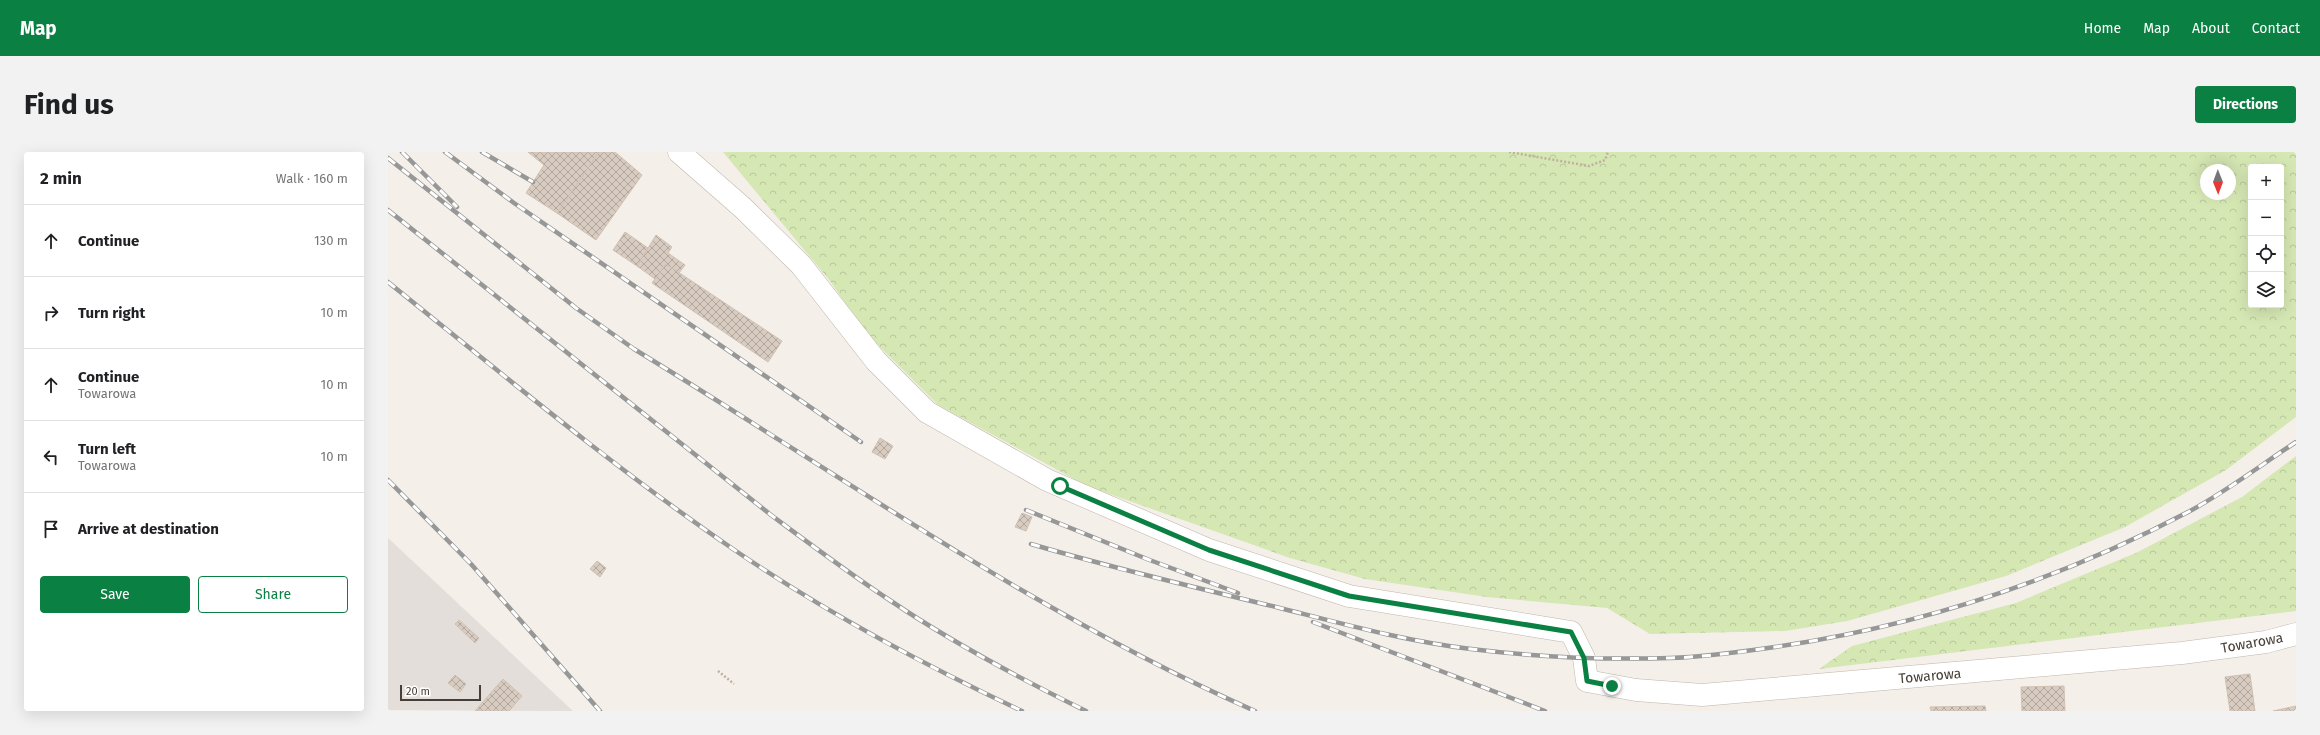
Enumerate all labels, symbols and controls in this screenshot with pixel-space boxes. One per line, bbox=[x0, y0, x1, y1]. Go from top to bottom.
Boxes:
text: Map bbox=[20, 17, 57, 40]
text: Home bbox=[2084, 20, 2121, 37]
text: Map bbox=[2143, 20, 2170, 37]
text: About bbox=[2192, 20, 2230, 37]
text: Contact bbox=[2252, 20, 2300, 37]
button: Directions bbox=[2195, 86, 2296, 123]
text: Find us bbox=[24, 88, 114, 121]
north arrow bbox=[2200, 164, 2236, 200]
map controls bbox=[2248, 164, 2284, 308]
button: + bbox=[2248, 164, 2284, 200]
text: 2 min bbox=[40, 168, 82, 189]
text: Walk · 160 m bbox=[276, 171, 348, 186]
button: − bbox=[2248, 200, 2284, 236]
icon: ahead bbox=[40, 230, 62, 252]
text: Continue bbox=[78, 232, 139, 250]
text: 130 m bbox=[314, 233, 348, 248]
button: locate bbox=[2248, 236, 2284, 272]
button: layers bbox=[2248, 272, 2284, 308]
icon: right bbox=[40, 302, 62, 324]
text: Turn right bbox=[78, 304, 145, 322]
text: 10 m bbox=[321, 305, 348, 320]
text: Continue bbox=[78, 368, 139, 386]
icon: ahead bbox=[40, 374, 62, 396]
text: 10 m bbox=[321, 377, 348, 392]
text: Towarowa bbox=[78, 386, 136, 401]
text: Turn left bbox=[78, 440, 136, 458]
icon: left bbox=[40, 446, 62, 468]
text: 10 m bbox=[321, 449, 348, 464]
text: Towarowa bbox=[78, 458, 136, 473]
route start bbox=[1051, 477, 1069, 495]
icon: arrive bbox=[40, 518, 62, 540]
text: Arrive at destination bbox=[78, 520, 219, 538]
button: Save bbox=[40, 576, 190, 613]
button: Share bbox=[198, 576, 348, 613]
street label: Towarowa bbox=[2220, 629, 2284, 657]
street label: Towarowa bbox=[1898, 665, 1962, 687]
route end bbox=[1603, 677, 1621, 695]
scale bar bbox=[400, 683, 481, 702]
text: 20 m bbox=[406, 685, 430, 698]

